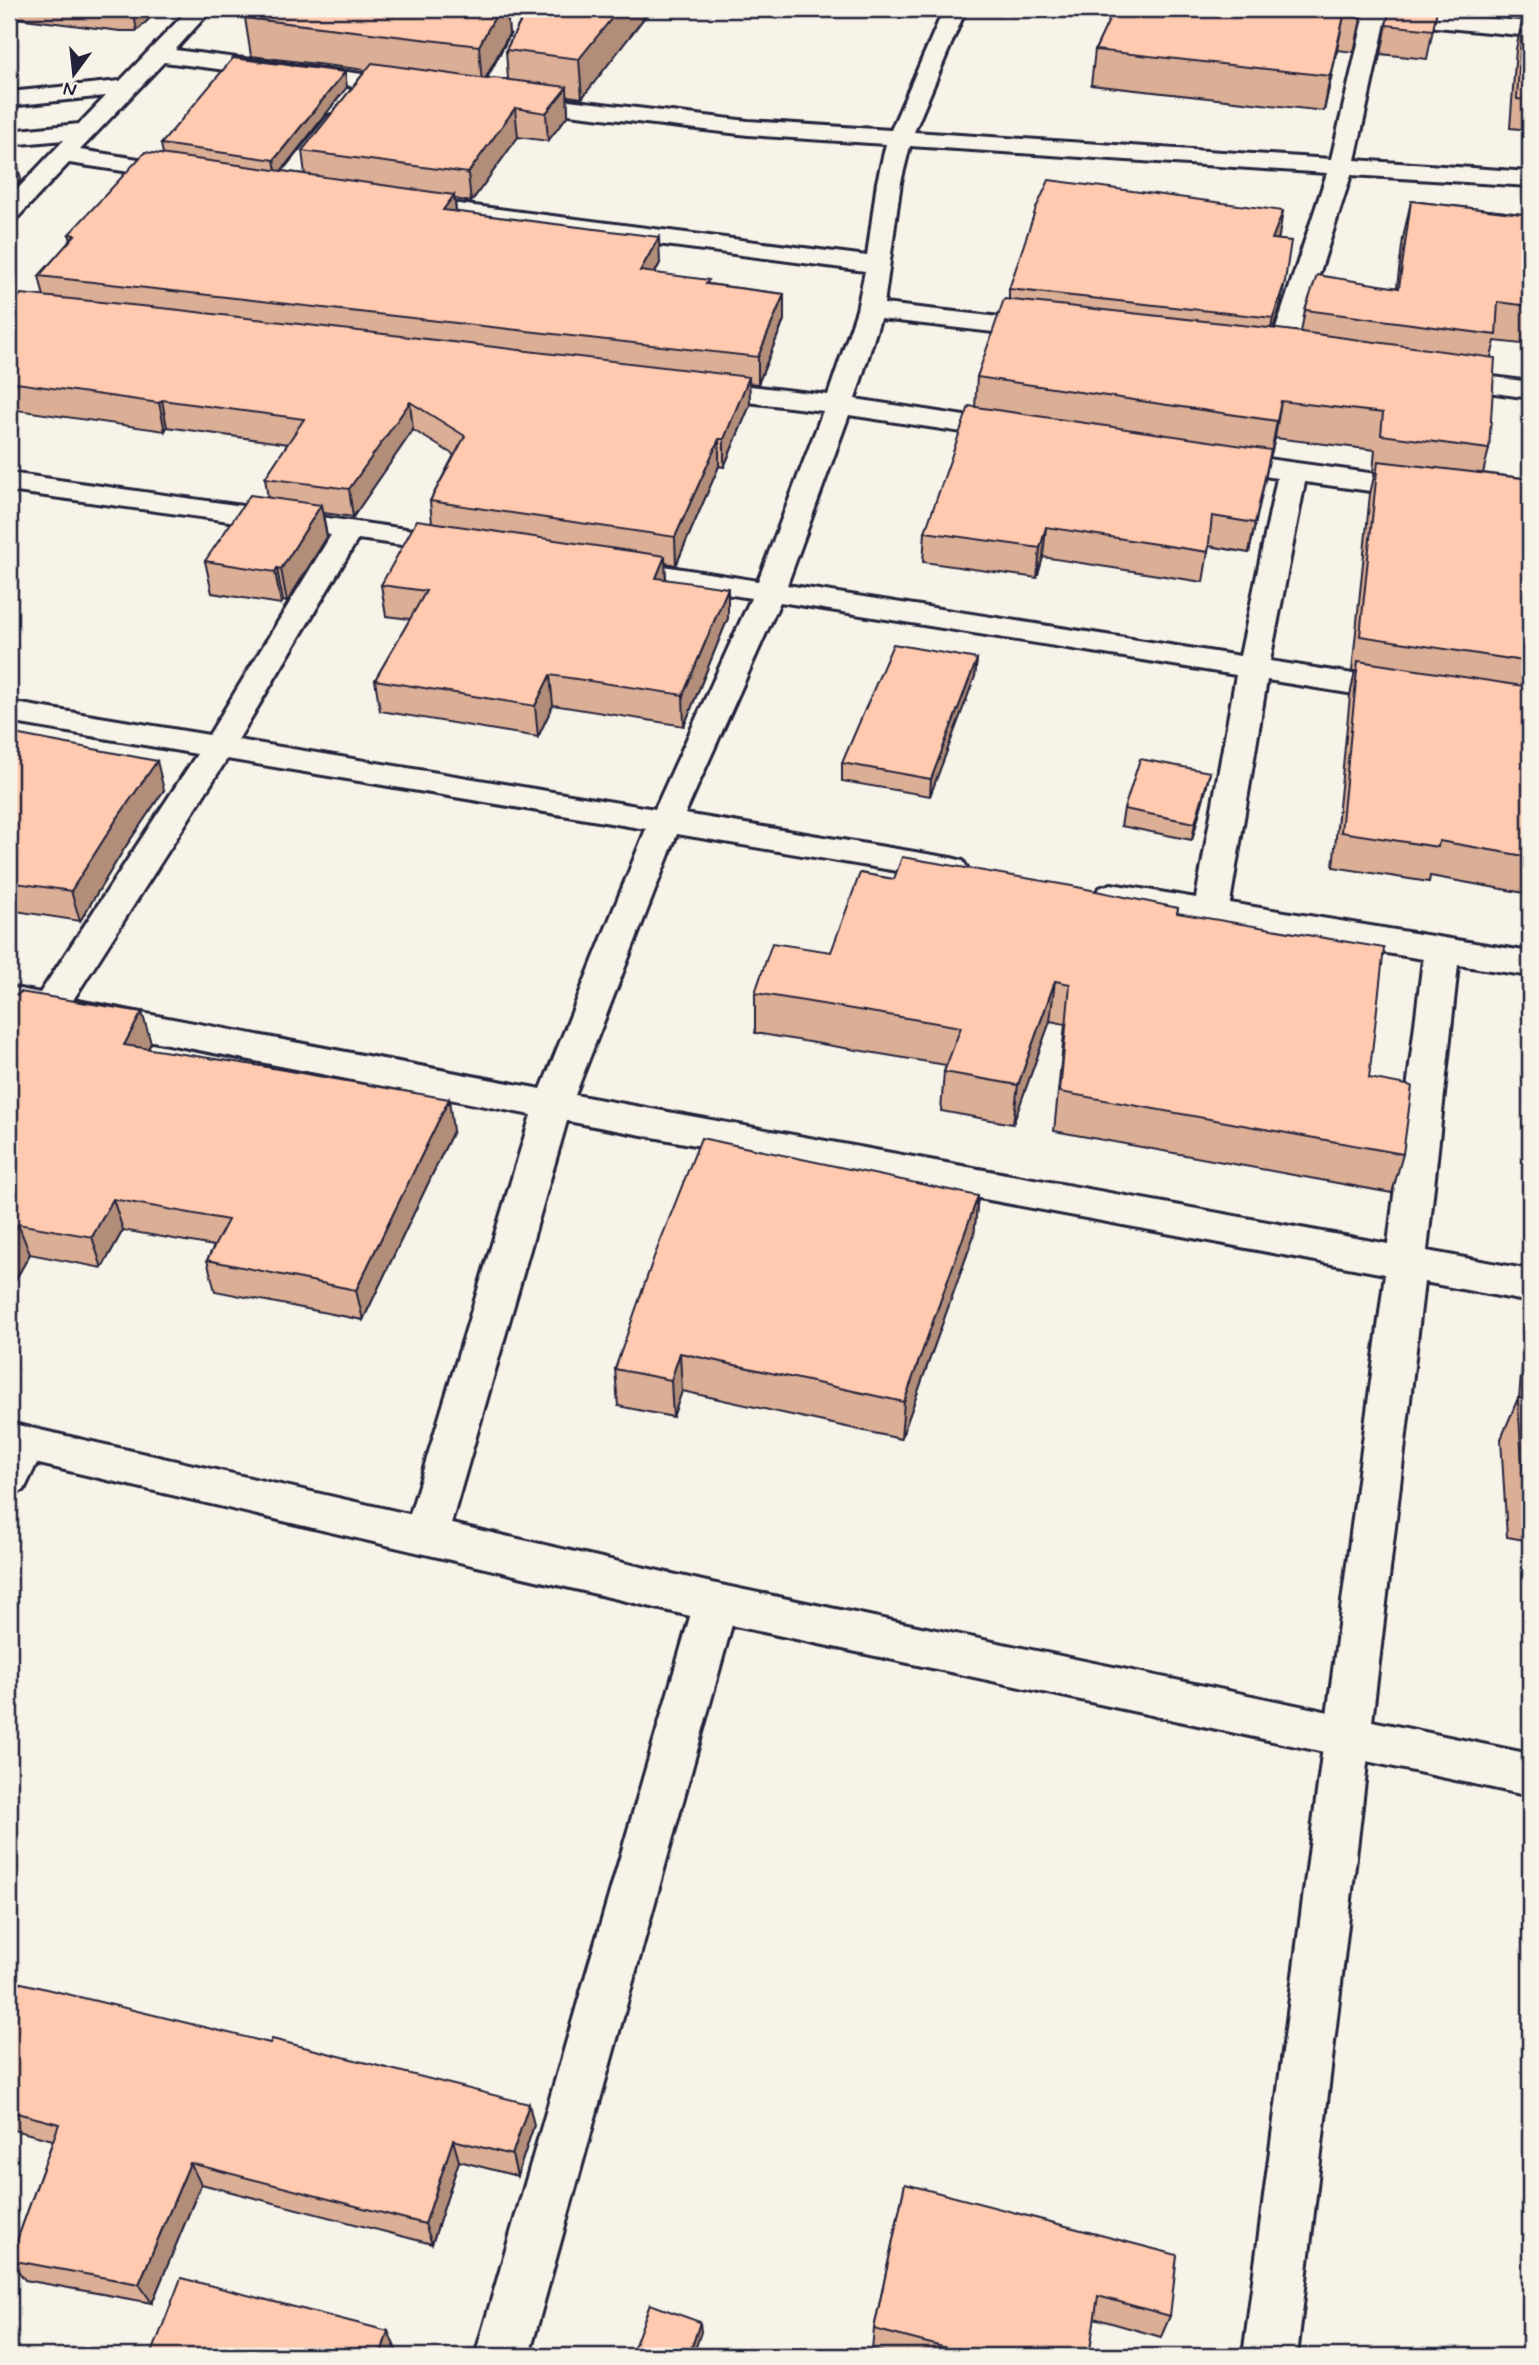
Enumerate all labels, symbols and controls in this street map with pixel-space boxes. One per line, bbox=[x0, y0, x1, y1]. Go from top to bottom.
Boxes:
north arrow bbox=[38, 38, 108, 108]
text: N bbox=[61, 75, 79, 103]

